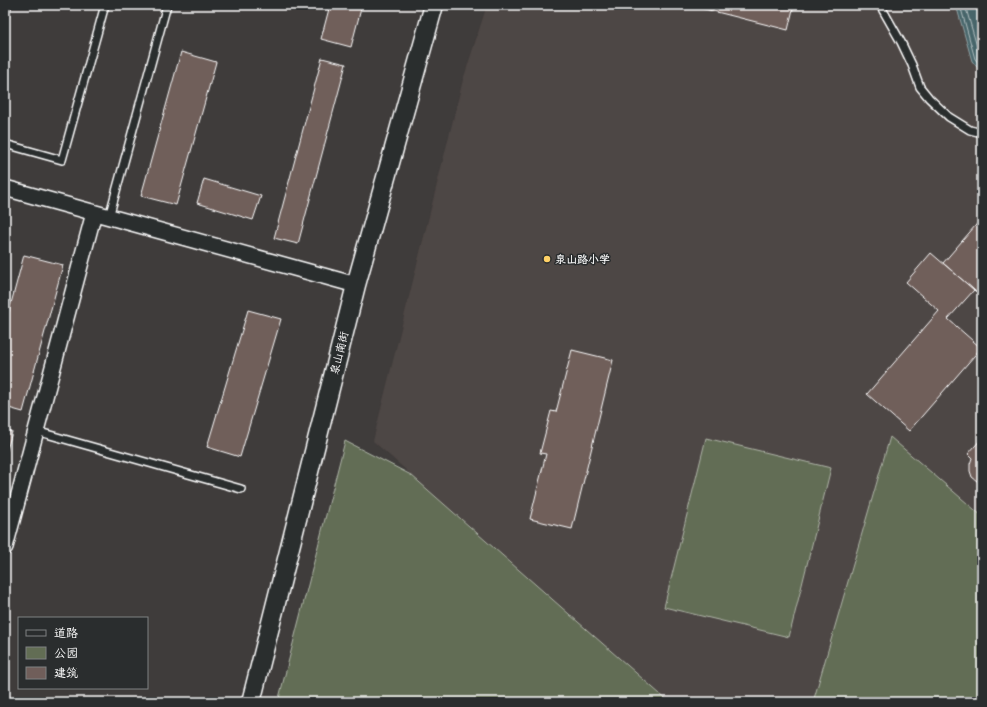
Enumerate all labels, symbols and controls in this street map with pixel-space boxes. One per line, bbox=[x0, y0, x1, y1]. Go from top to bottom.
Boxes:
place label: 泉山路小学 bbox=[555, 252, 610, 266]
marker: 泉山路小学 bbox=[542, 254, 552, 264]
street label: 泉山南街 bbox=[327, 329, 351, 376]
legend bbox=[18, 617, 148, 689]
text: 道路 bbox=[54, 625, 78, 640]
text: 公园 bbox=[54, 645, 78, 660]
text: 建筑 bbox=[54, 665, 78, 680]

